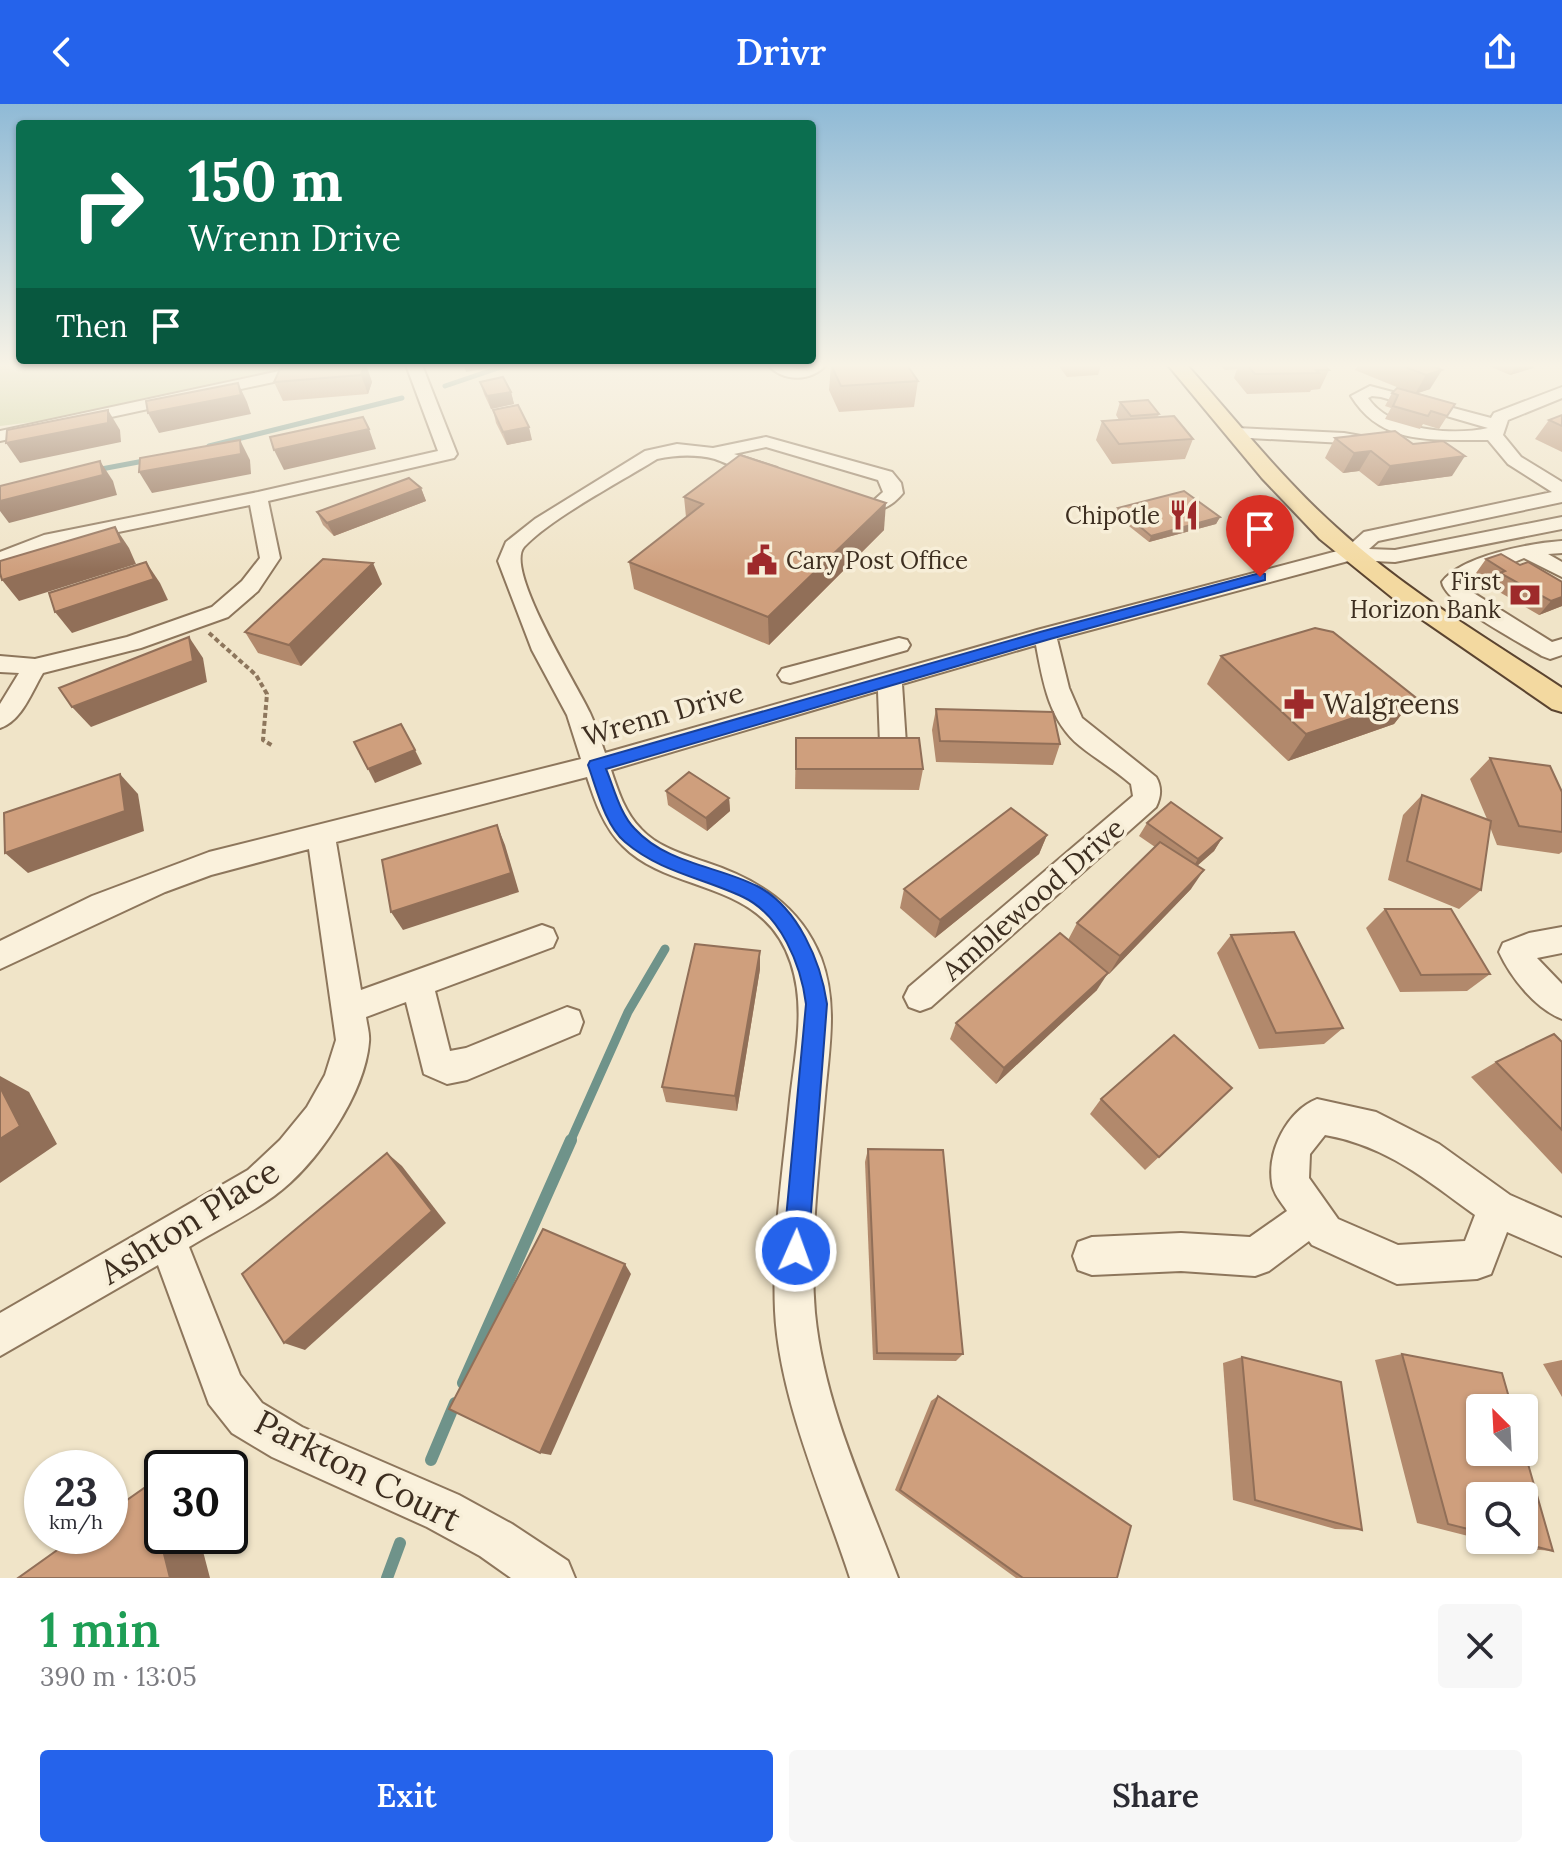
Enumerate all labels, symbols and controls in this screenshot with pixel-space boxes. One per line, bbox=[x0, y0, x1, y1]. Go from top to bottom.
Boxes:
text: Drivr bbox=[736, 29, 826, 75]
icon: back bbox=[40, 30, 84, 74]
icon: share bbox=[1478, 30, 1522, 74]
text: 150 m bbox=[188, 145, 343, 216]
icon: right bbox=[56, 152, 160, 256]
text: Wrenn Drive bbox=[188, 215, 401, 261]
icon: arrive bbox=[144, 304, 188, 348]
text: Then bbox=[56, 307, 128, 345]
pin bbox=[1226, 495, 1294, 577]
restaurant icon: Chipotle bbox=[1167, 498, 1201, 532]
place label: Chipotle bbox=[1065, 500, 1160, 531]
icon: arrive bbox=[1238, 507, 1282, 551]
public building icon: Cary Post Office bbox=[745, 543, 779, 577]
place label: Cary Post Office bbox=[786, 545, 968, 576]
place label: First Horizon Bank bbox=[1350, 566, 1502, 625]
bank icon: First Horizon Bank bbox=[1508, 578, 1542, 612]
street label: Wrenn Drive bbox=[578, 674, 748, 754]
place label: Walgreens bbox=[1323, 686, 1459, 722]
pharmacy icon: Walgreens bbox=[1282, 687, 1316, 721]
street label: Amblewood Drive bbox=[933, 810, 1132, 989]
street label: Ashton Place bbox=[91, 1149, 287, 1294]
position arrow bbox=[754, 1209, 838, 1293]
north arrow bbox=[1466, 1394, 1538, 1466]
map controls bbox=[1466, 1394, 1538, 1554]
street label: Parkton Court bbox=[248, 1400, 469, 1541]
speed limit sign: 30 bbox=[144, 1450, 248, 1554]
text: 23 bbox=[54, 1466, 98, 1517]
button: search bbox=[1466, 1482, 1538, 1554]
text: km/h bbox=[49, 1509, 103, 1534]
text: 1 min bbox=[40, 1599, 160, 1660]
button: close bbox=[1438, 1604, 1522, 1688]
text: 390 m · 13:05 bbox=[40, 1660, 197, 1693]
button: Exit bbox=[40, 1750, 773, 1842]
button: Share bbox=[789, 1750, 1522, 1842]

